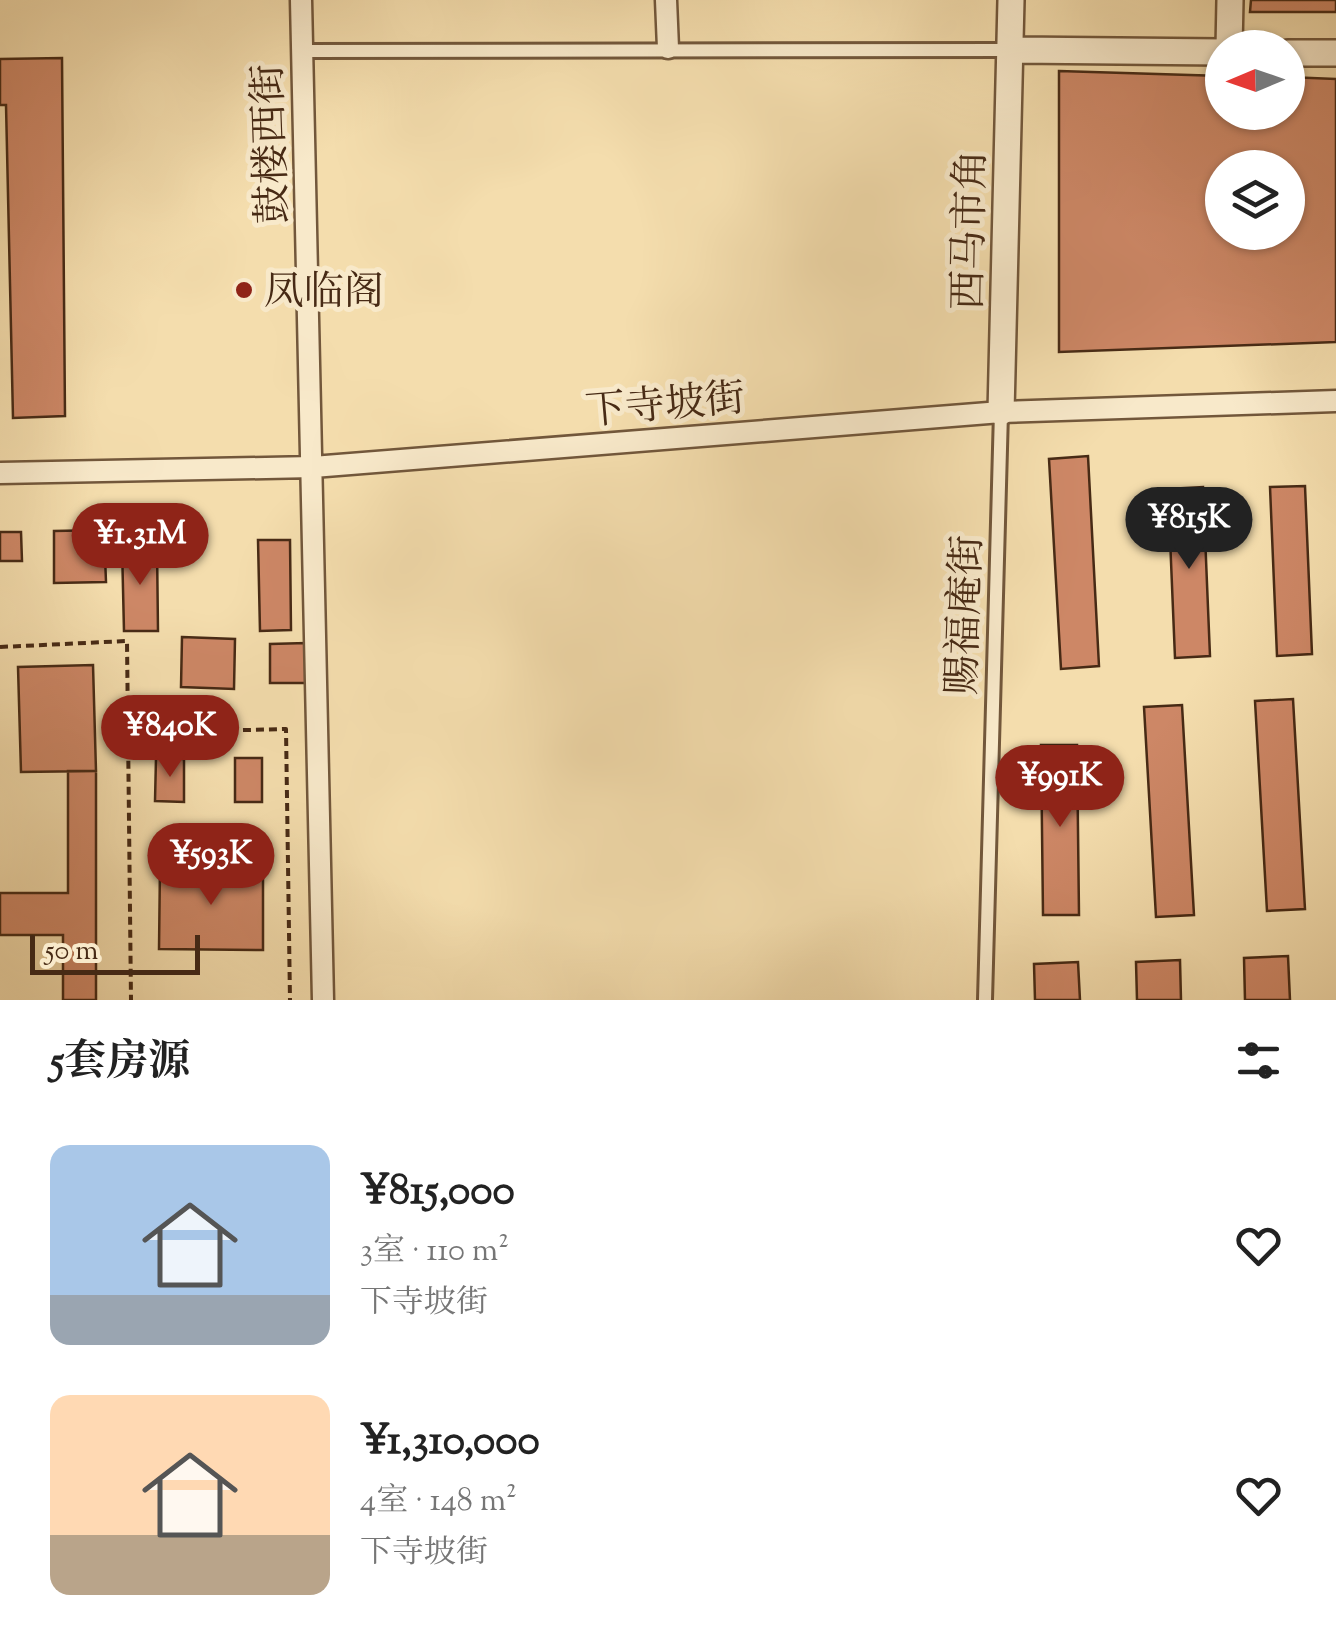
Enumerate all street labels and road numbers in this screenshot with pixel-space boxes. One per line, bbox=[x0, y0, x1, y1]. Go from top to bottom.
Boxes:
street label: 鼓楼西街 bbox=[242, 63, 305, 225]
street label: 西马市角 bbox=[943, 150, 1002, 311]
street label: 下寺坡街 bbox=[583, 372, 748, 443]
street label: 赐福庵街 bbox=[936, 534, 999, 696]

